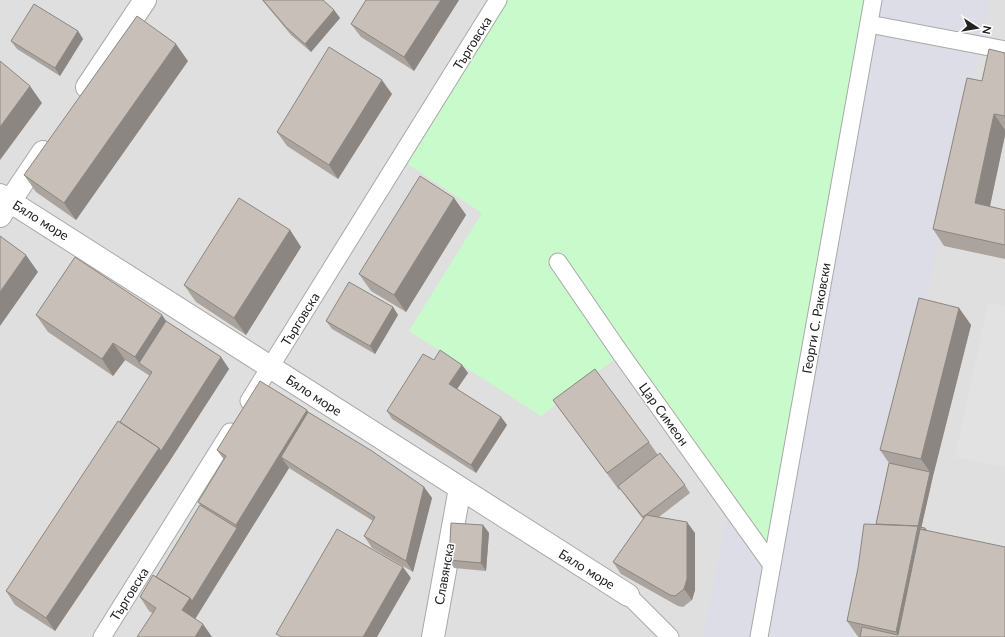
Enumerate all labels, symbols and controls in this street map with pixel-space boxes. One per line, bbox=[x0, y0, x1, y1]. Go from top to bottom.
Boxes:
north arrow bbox=[957, 8, 997, 48]
street label: Търговска bbox=[449, 13, 495, 73]
text: N bbox=[980, 25, 995, 36]
street label: Бяло море bbox=[10, 196, 72, 244]
street label: Георги С. Раковски bbox=[798, 261, 834, 375]
street label: Търговска bbox=[277, 289, 323, 349]
street label: Бяло море bbox=[283, 371, 345, 419]
street label: Цар Симеон bbox=[636, 379, 692, 449]
street label: Славянска bbox=[431, 542, 457, 606]
street label: Бяло море bbox=[556, 545, 618, 593]
street label: Търговска bbox=[106, 564, 152, 624]

